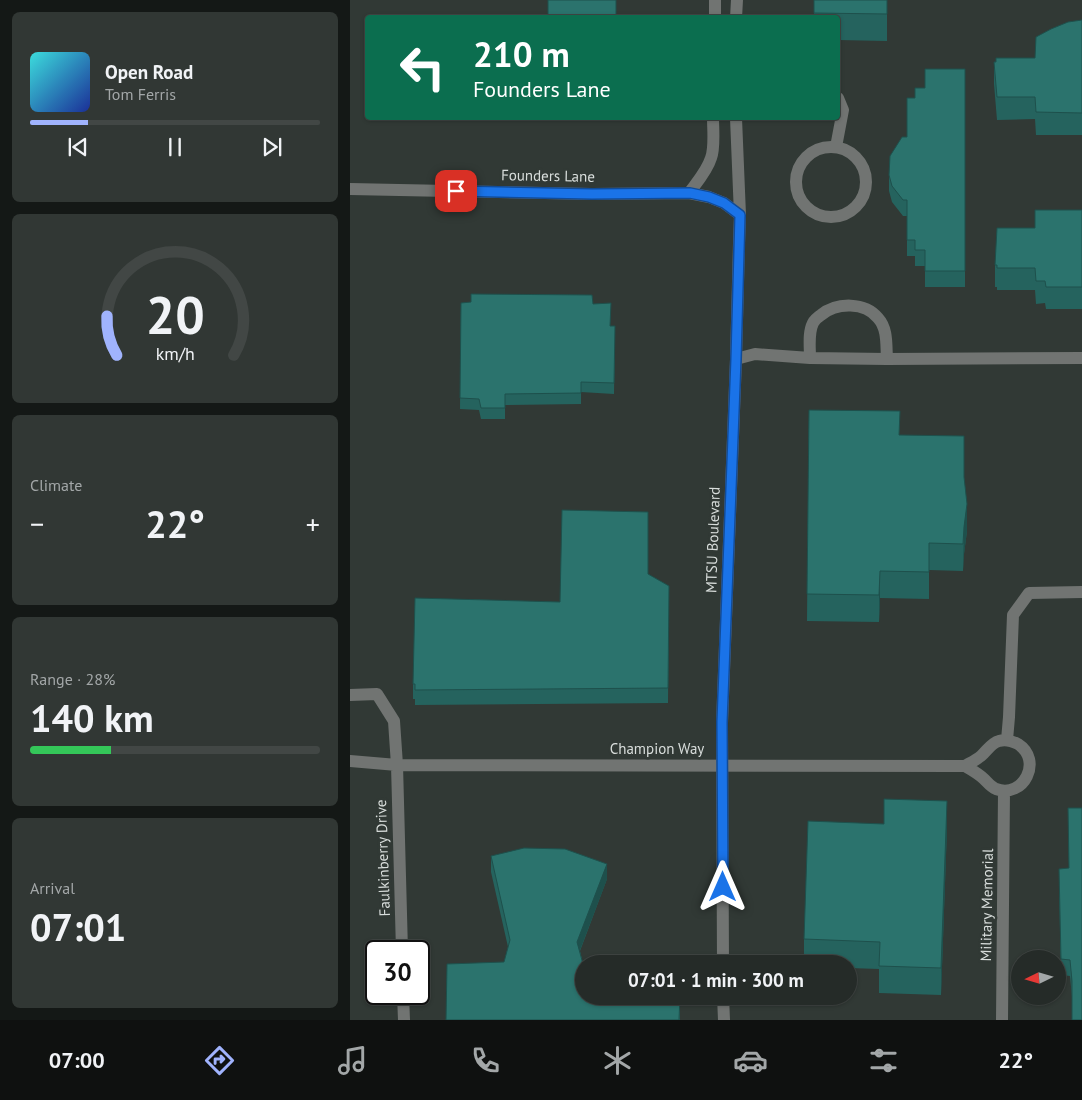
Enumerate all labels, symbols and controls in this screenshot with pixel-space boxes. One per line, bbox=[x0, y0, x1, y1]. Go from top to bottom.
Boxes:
text: 210 m bbox=[473, 31, 570, 77]
icon: left bbox=[390, 35, 455, 100]
text: Open Road bbox=[105, 60, 193, 84]
text: Founders Lane bbox=[473, 75, 611, 103]
text: Tom Ferris bbox=[105, 84, 176, 104]
icon: previous bbox=[64, 133, 92, 161]
icon: pause bbox=[161, 133, 189, 161]
icon: next bbox=[258, 133, 286, 161]
street label: Founders Lane bbox=[501, 165, 595, 186]
pin bbox=[435, 170, 477, 212]
icon: arrive bbox=[442, 177, 470, 205]
text: 20 bbox=[146, 281, 204, 348]
text: km/h bbox=[155, 342, 195, 365]
text: Climate bbox=[30, 475, 82, 495]
street label: MTSU Boulevard bbox=[701, 487, 724, 593]
text: 22° bbox=[145, 499, 205, 548]
text: − bbox=[30, 505, 44, 542]
text: + bbox=[306, 505, 320, 542]
text: Range · 28% bbox=[30, 669, 115, 689]
text: 140 km bbox=[30, 693, 154, 742]
street label: Champion Way bbox=[610, 739, 704, 758]
street label: Faulkinberry Drive bbox=[371, 799, 394, 917]
street label: Military Memorial bbox=[976, 848, 997, 962]
position arrow bbox=[696, 860, 748, 912]
text: Arrival bbox=[30, 878, 75, 898]
text: 07:01 bbox=[30, 902, 126, 951]
speed limit sign: 30 bbox=[365, 940, 430, 1005]
north arrow bbox=[1011, 950, 1066, 1005]
map controls bbox=[1011, 950, 1066, 1005]
text: 07:01 · 1 min · 300 m bbox=[628, 968, 804, 992]
icon: directions bbox=[202, 1043, 237, 1078]
icon: music bbox=[335, 1043, 370, 1078]
icon: phone bbox=[468, 1043, 503, 1078]
icon: climate bbox=[600, 1043, 635, 1078]
icon: car bbox=[733, 1043, 768, 1078]
icon: filters bbox=[866, 1043, 901, 1078]
text: 07:00 bbox=[49, 1046, 105, 1074]
text: 22° bbox=[998, 1046, 1033, 1074]

